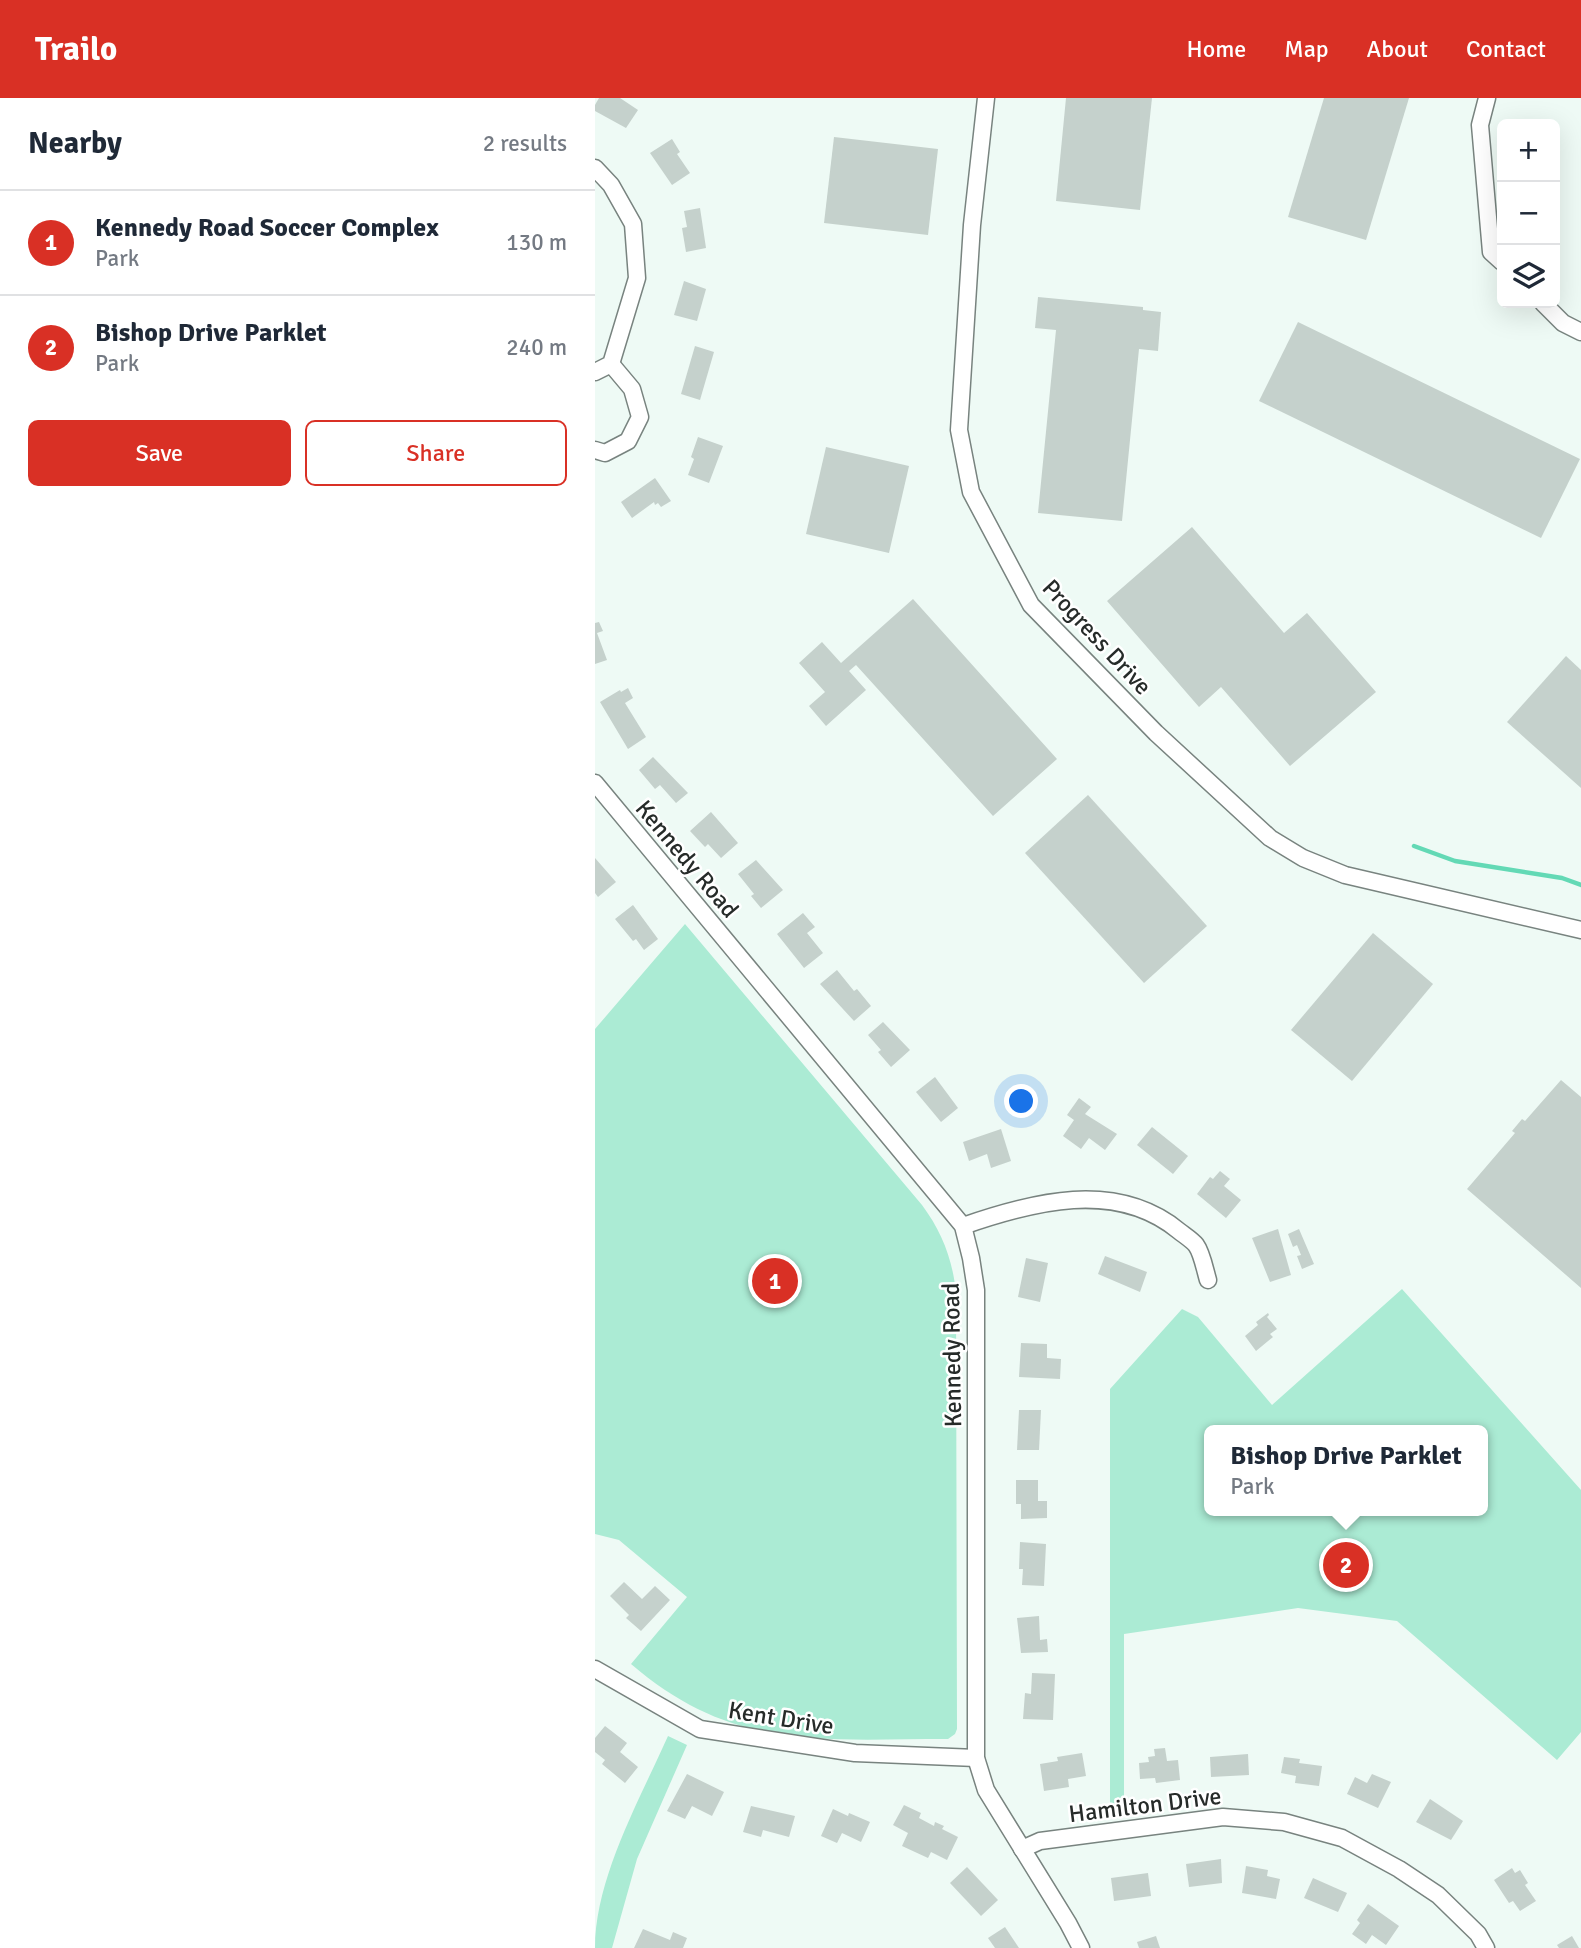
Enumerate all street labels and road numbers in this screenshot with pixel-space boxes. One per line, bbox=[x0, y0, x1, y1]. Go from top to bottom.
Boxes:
street label: Progress Drive bbox=[1036, 573, 1158, 701]
street label: Kennedy Road bbox=[629, 794, 745, 924]
street label: Kennedy Road bbox=[936, 1282, 968, 1428]
street label: Kent Drive bbox=[726, 1695, 836, 1741]
street label: Hamilton Drive bbox=[1067, 1781, 1223, 1829]

